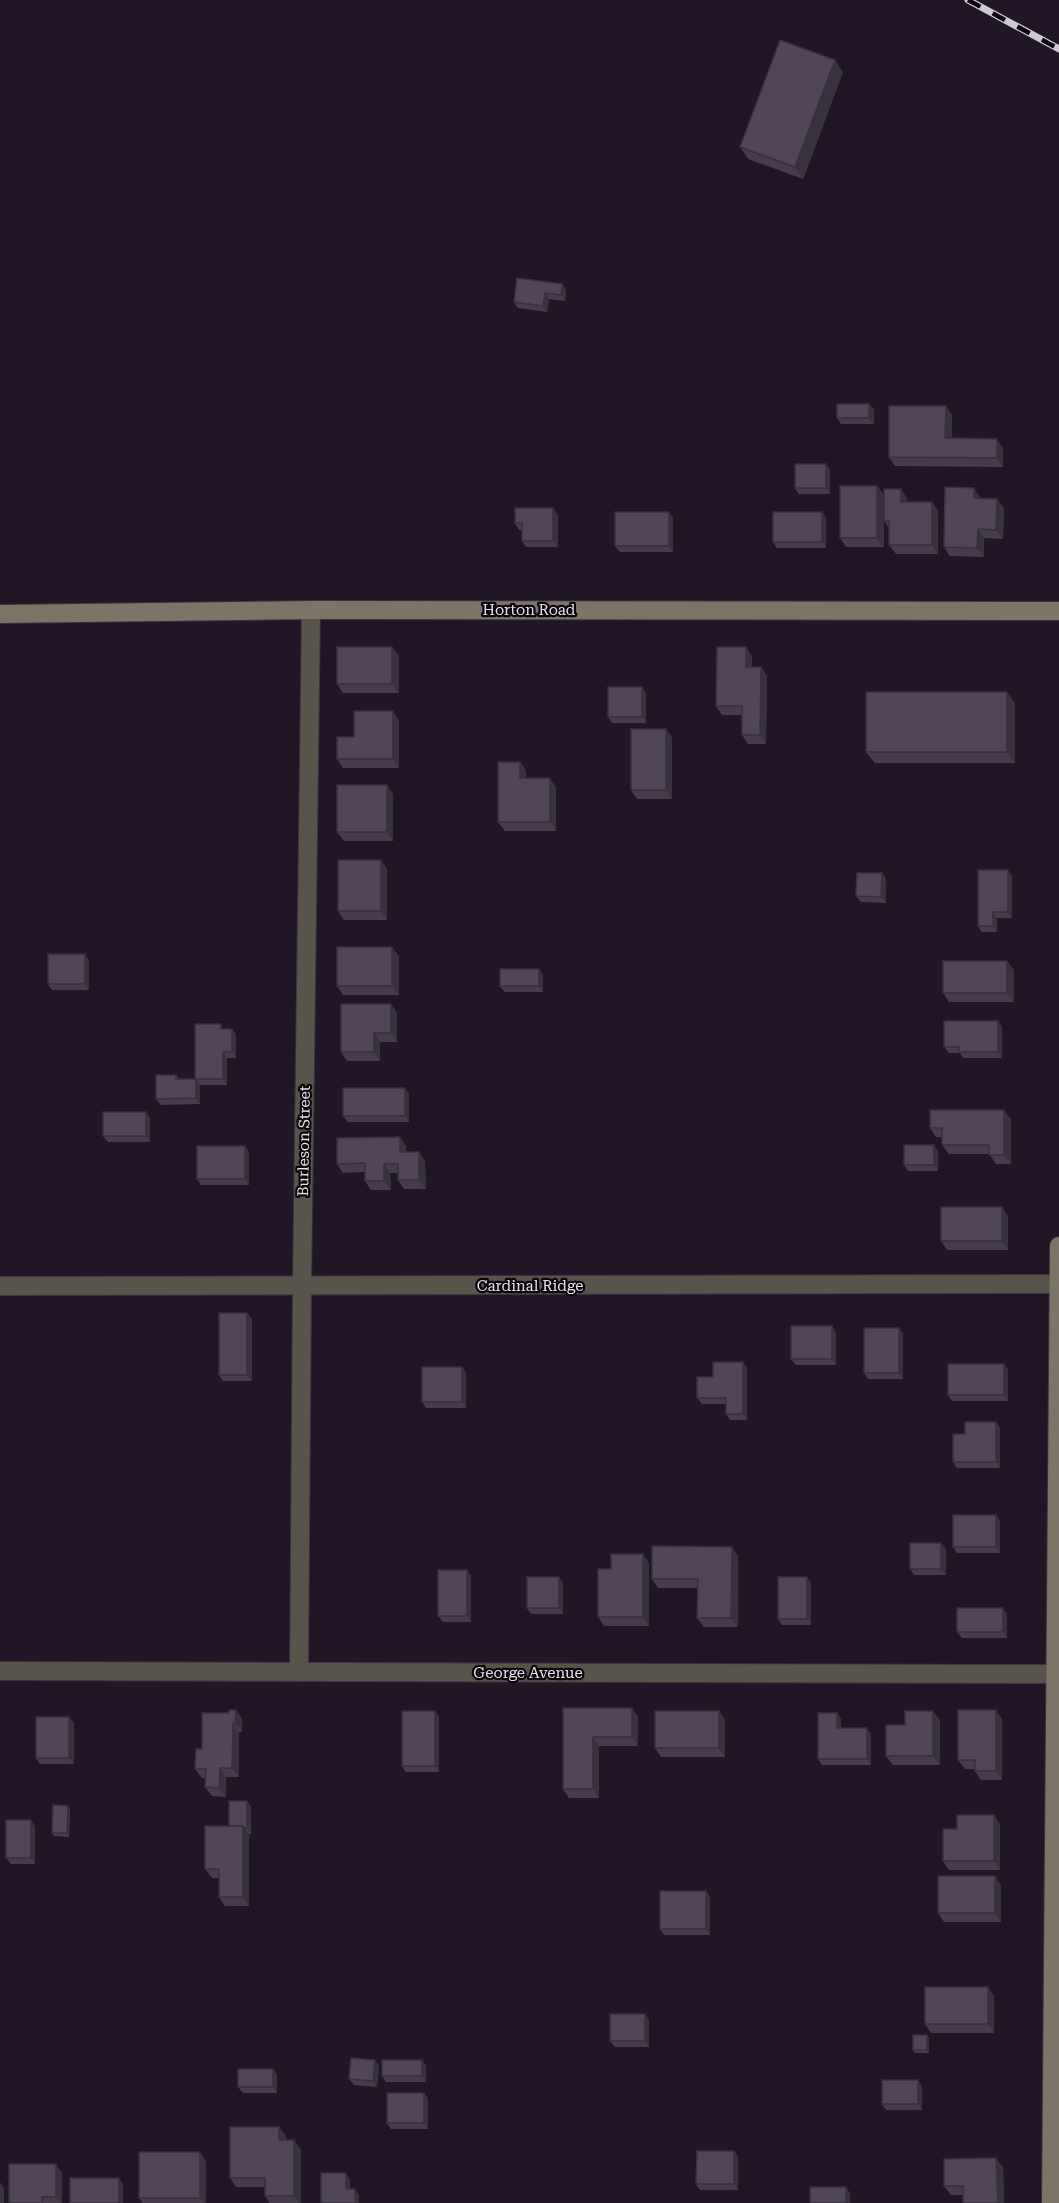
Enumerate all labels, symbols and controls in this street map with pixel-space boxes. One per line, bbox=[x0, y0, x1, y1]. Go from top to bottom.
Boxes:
street label: Horton Road bbox=[483, 601, 576, 619]
street label: Burleson Street bbox=[294, 1085, 314, 1197]
street label: Cardinal Ridge bbox=[477, 1277, 583, 1295]
street label: George Avenue bbox=[473, 1664, 583, 1682]

